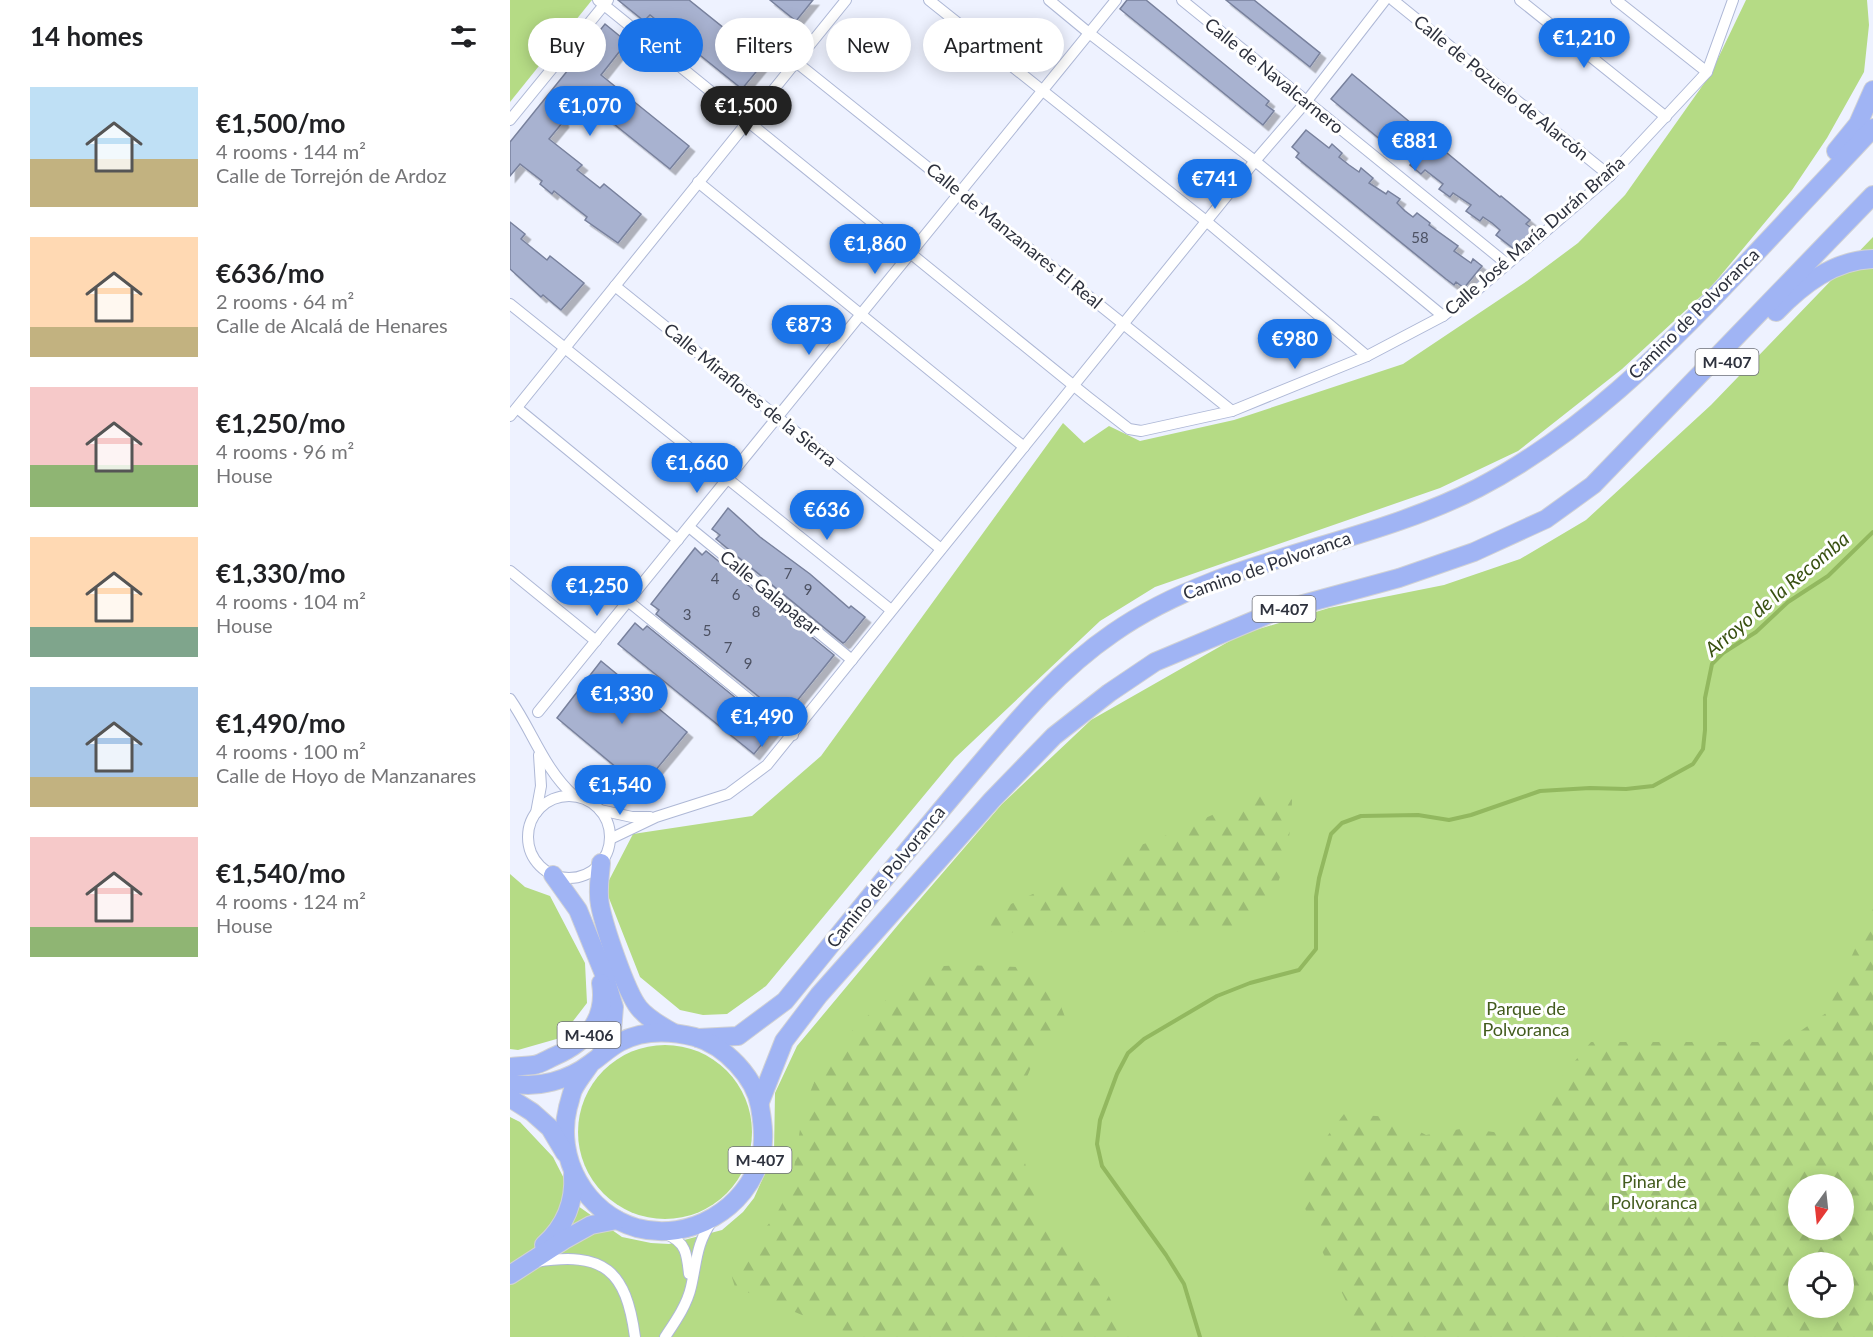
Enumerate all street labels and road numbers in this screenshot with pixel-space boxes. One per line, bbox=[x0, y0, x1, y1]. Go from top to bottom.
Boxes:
street label: Calle de Pozuelo de Alarcón bbox=[1410, 10, 1594, 165]
street label: Calle de Navalcarnero bbox=[1201, 12, 1349, 138]
street label: Calle José María Durán Braña bbox=[1440, 151, 1629, 320]
street label: Calle de Manzanares El Real bbox=[922, 157, 1107, 313]
street label: Camino de Polvoranca bbox=[1623, 243, 1763, 383]
street label: Calle Miraflores de la Sierra bbox=[660, 318, 841, 471]
road number: M-407 bbox=[1696, 349, 1758, 375]
street label: Camino de Polvoranca bbox=[1180, 526, 1354, 604]
street label: Calle Galapagar bbox=[716, 545, 826, 640]
road number: M-407 bbox=[1252, 596, 1316, 622]
street label: Camino de Polvoranca bbox=[821, 801, 949, 952]
road number: M-406 bbox=[558, 1022, 620, 1048]
road number: M-407 bbox=[728, 1147, 792, 1173]

